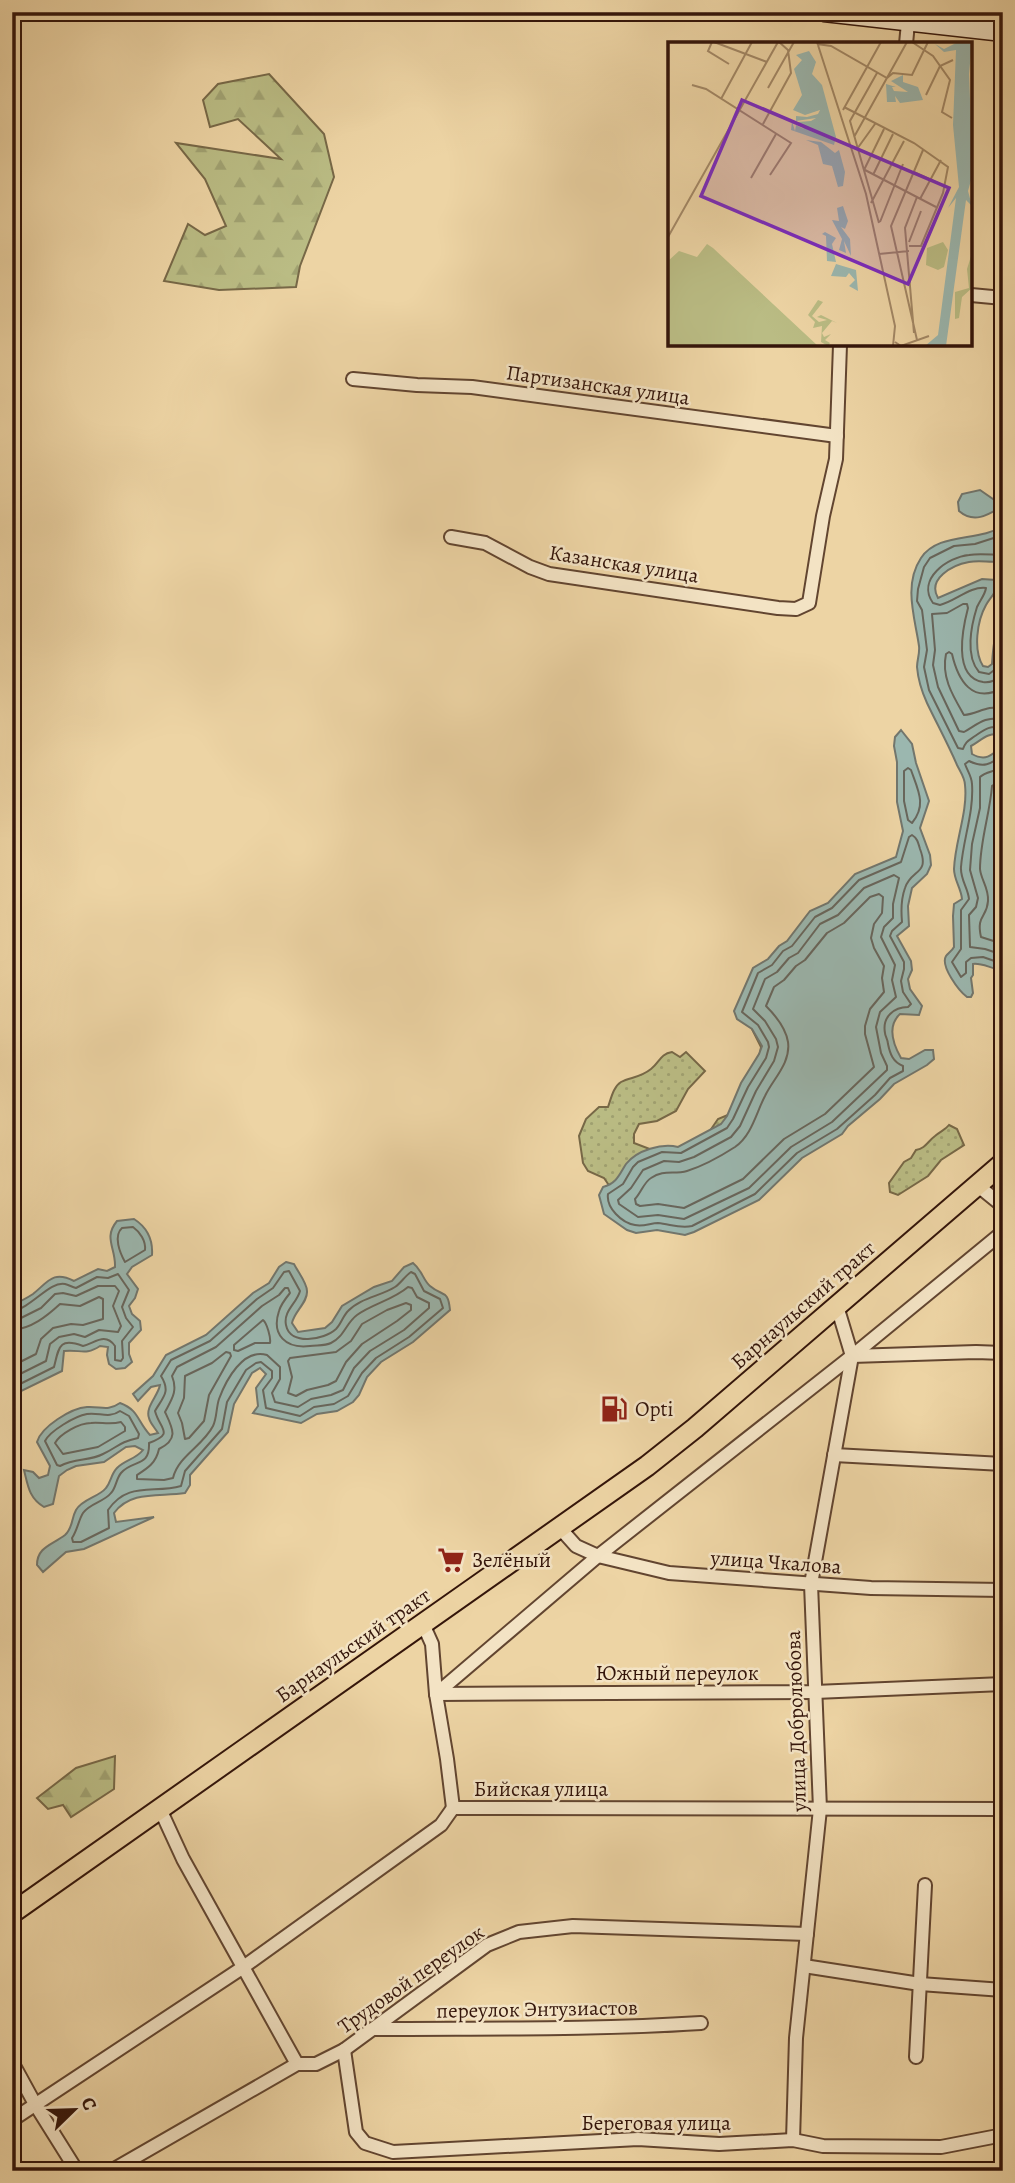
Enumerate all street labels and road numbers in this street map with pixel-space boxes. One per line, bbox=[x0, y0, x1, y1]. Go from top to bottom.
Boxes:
street label: Партизанская улица bbox=[504, 358, 692, 412]
street label: Казанская улица bbox=[547, 538, 701, 590]
street label: Барнаульский тракт bbox=[725, 1234, 881, 1376]
street label: улица Чкалова bbox=[709, 1543, 843, 1581]
street label: Барнаульский тракт bbox=[270, 1581, 436, 1709]
street label: улица Добролюбова bbox=[779, 1629, 813, 1813]
street label: Южный переулок bbox=[595, 1659, 759, 1687]
street label: Бийская улица bbox=[474, 1775, 608, 1803]
street label: Трудовой переулок bbox=[332, 1918, 490, 2040]
street label: переулок Энтузиастов bbox=[436, 1993, 638, 2025]
street label: Береговая улица bbox=[581, 2109, 731, 2137]

